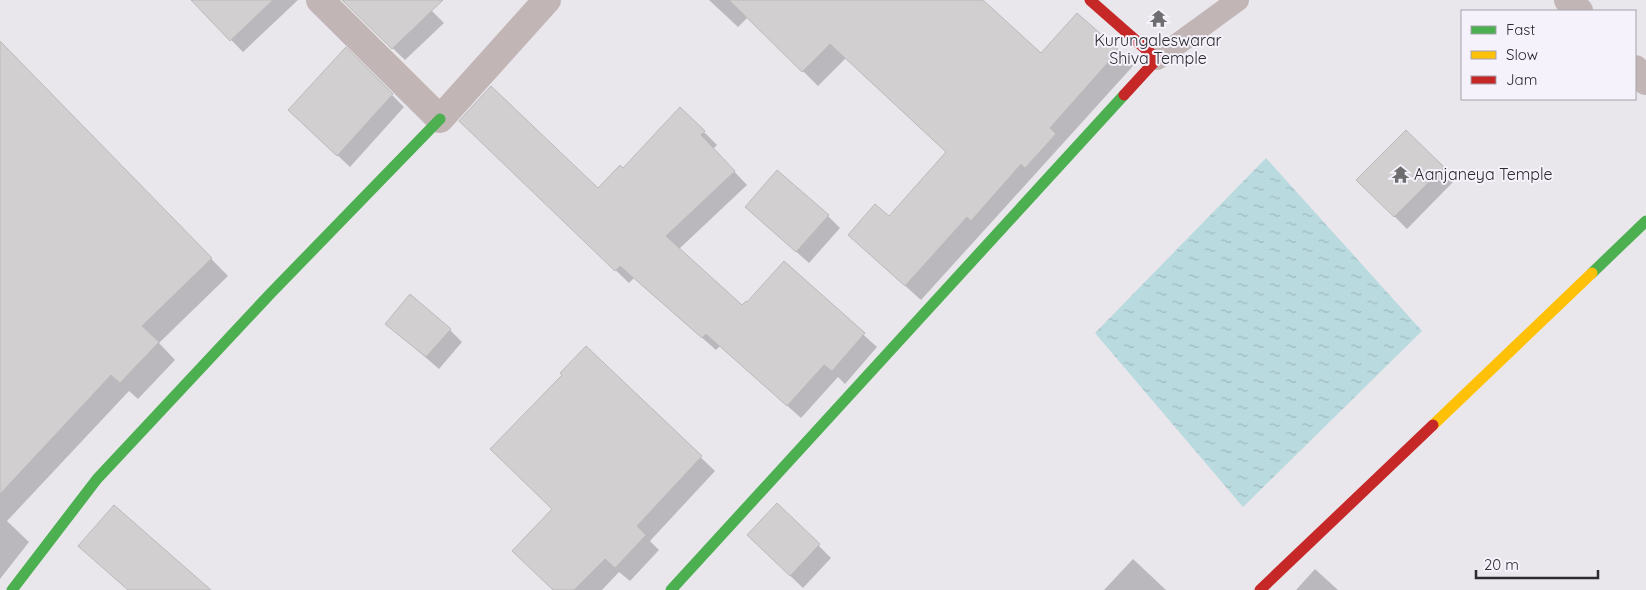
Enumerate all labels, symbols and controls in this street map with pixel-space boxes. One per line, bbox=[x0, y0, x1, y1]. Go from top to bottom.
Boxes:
temple icon: Kurungaleswarar Shiva Temple bbox=[1148, 9, 1168, 29]
legend bbox=[1461, 10, 1636, 100]
text: Fast bbox=[1506, 20, 1535, 39]
place label: Kurungaleswarar Shiva Temple bbox=[1094, 30, 1222, 68]
text: Slow bbox=[1506, 45, 1538, 64]
text: Jam bbox=[1506, 70, 1537, 89]
temple icon: Aanjaneya Temple bbox=[1390, 164, 1410, 184]
place label: Aanjaneya Temple bbox=[1414, 164, 1553, 184]
scale bar bbox=[1476, 548, 1598, 580]
text: 20 m bbox=[1484, 555, 1519, 574]

